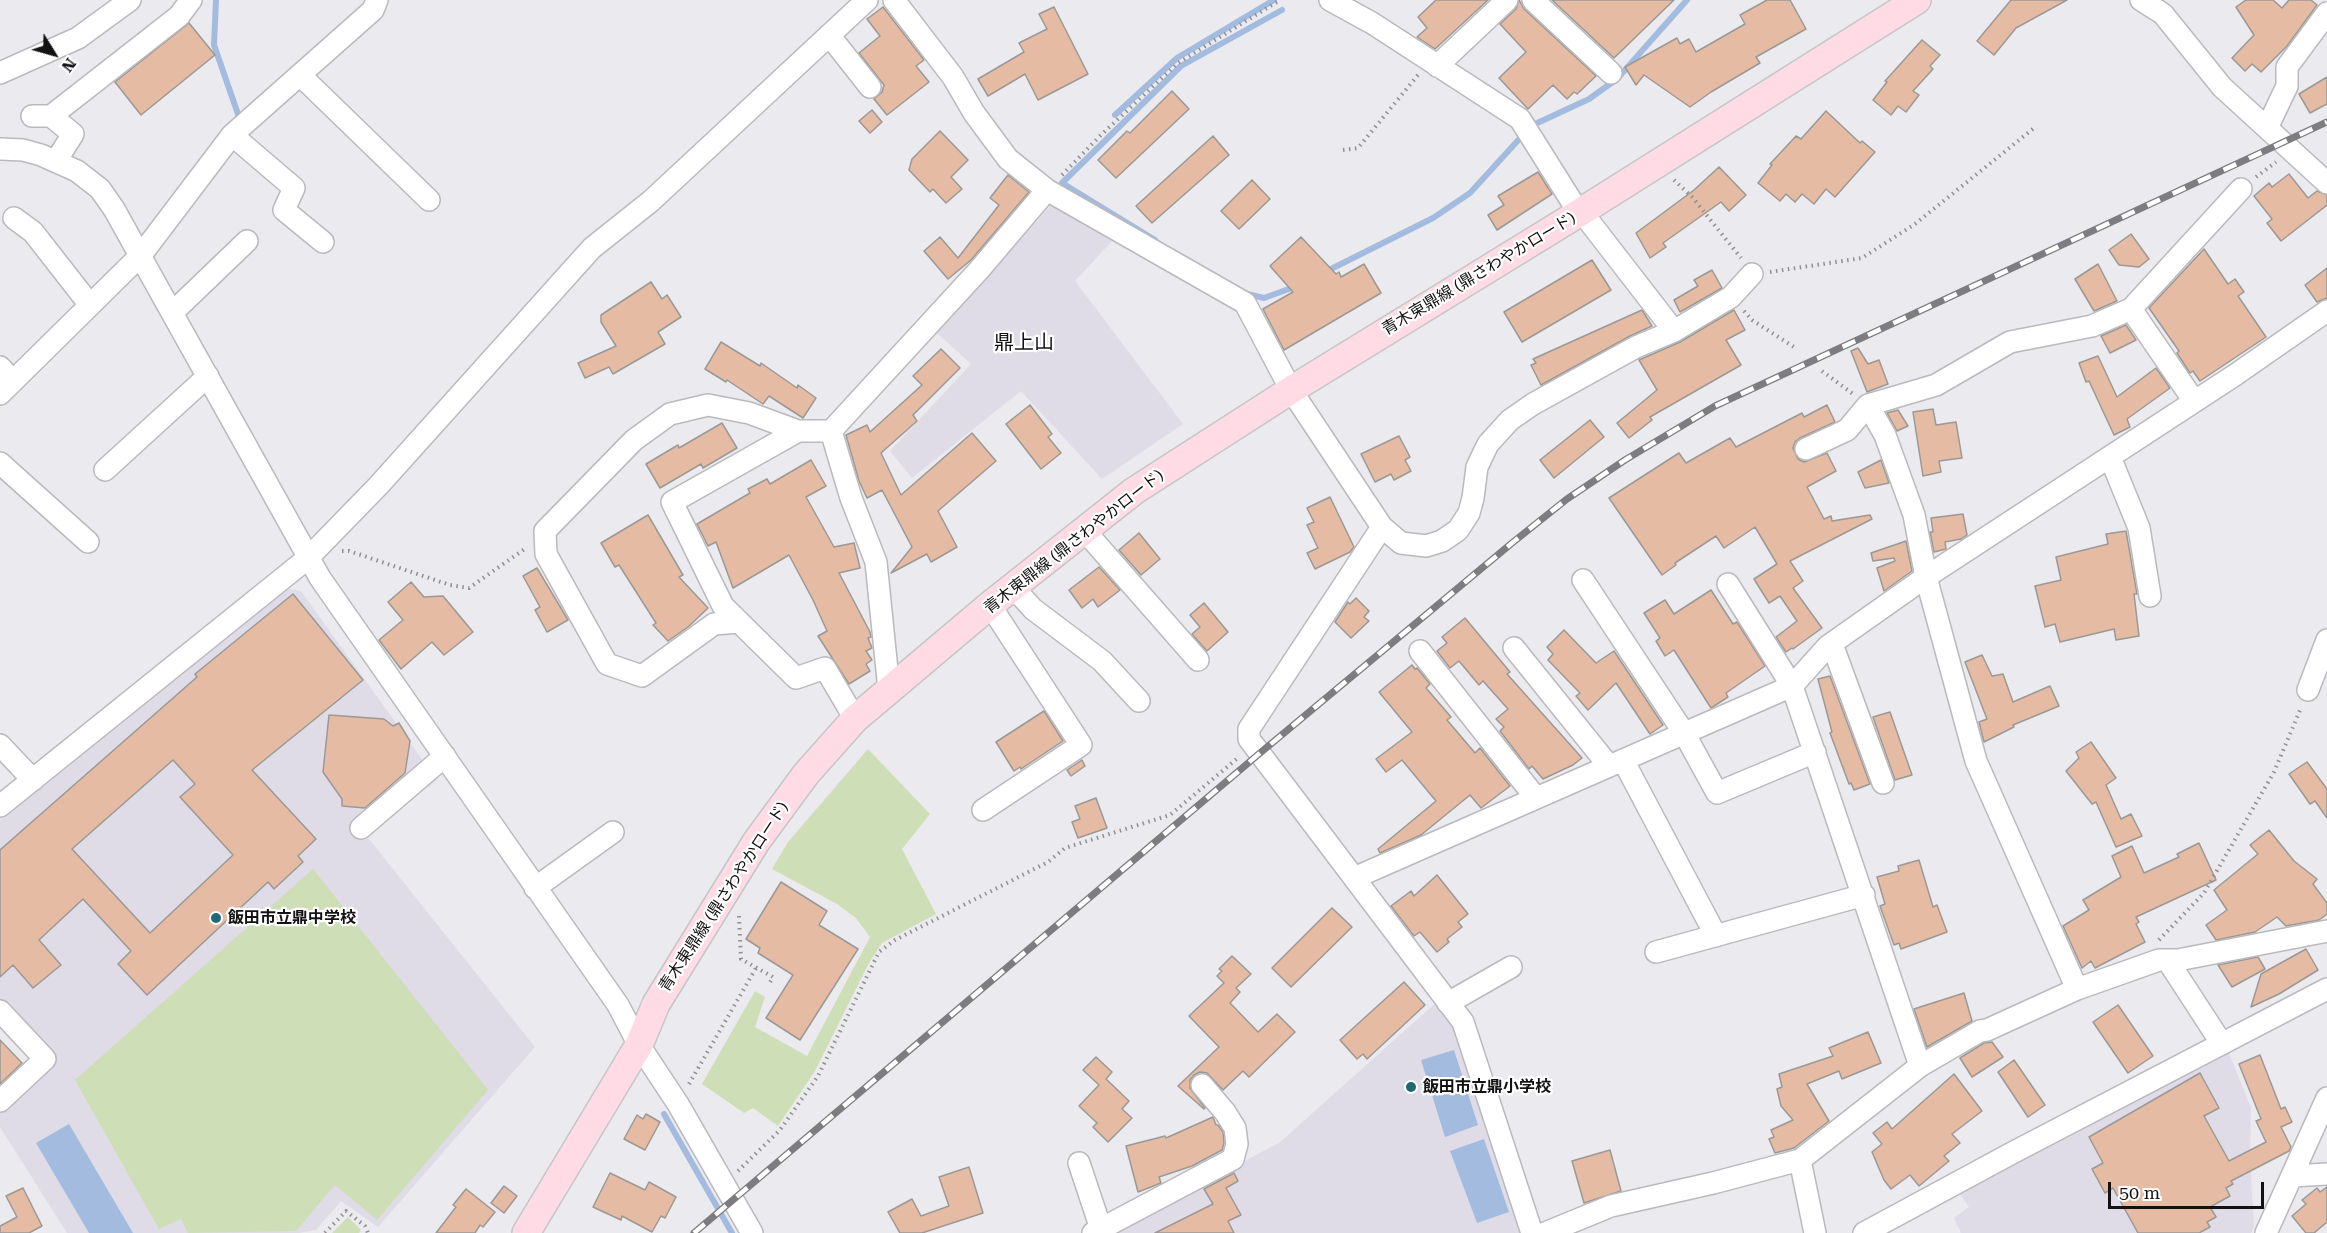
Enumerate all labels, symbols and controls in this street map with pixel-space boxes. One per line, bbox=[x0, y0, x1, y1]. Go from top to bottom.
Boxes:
north arrow bbox=[24, 24, 84, 84]
text: N bbox=[57, 54, 80, 76]
street label: 青木東鼎線 (鼎さわやかロード) bbox=[1379, 208, 1579, 340]
district label: 鼎上山 bbox=[994, 331, 1054, 355]
street label: 青木東鼎線 (鼎さわやかロード) bbox=[980, 466, 1168, 618]
street label: 青木東鼎線 (鼎さわやかロード) bbox=[655, 798, 793, 996]
place label: 飯田市立鼎中学校 bbox=[228, 908, 356, 928]
marker: 飯田市立鼎中学校 bbox=[209, 911, 223, 925]
place label: 飯田市立鼎小学校 bbox=[1423, 1077, 1551, 1097]
marker: 飯田市立鼎小学校 bbox=[1404, 1080, 1418, 1094]
scale bar bbox=[2111, 1170, 2267, 1208]
text: 50 m bbox=[2119, 1182, 2160, 1203]

